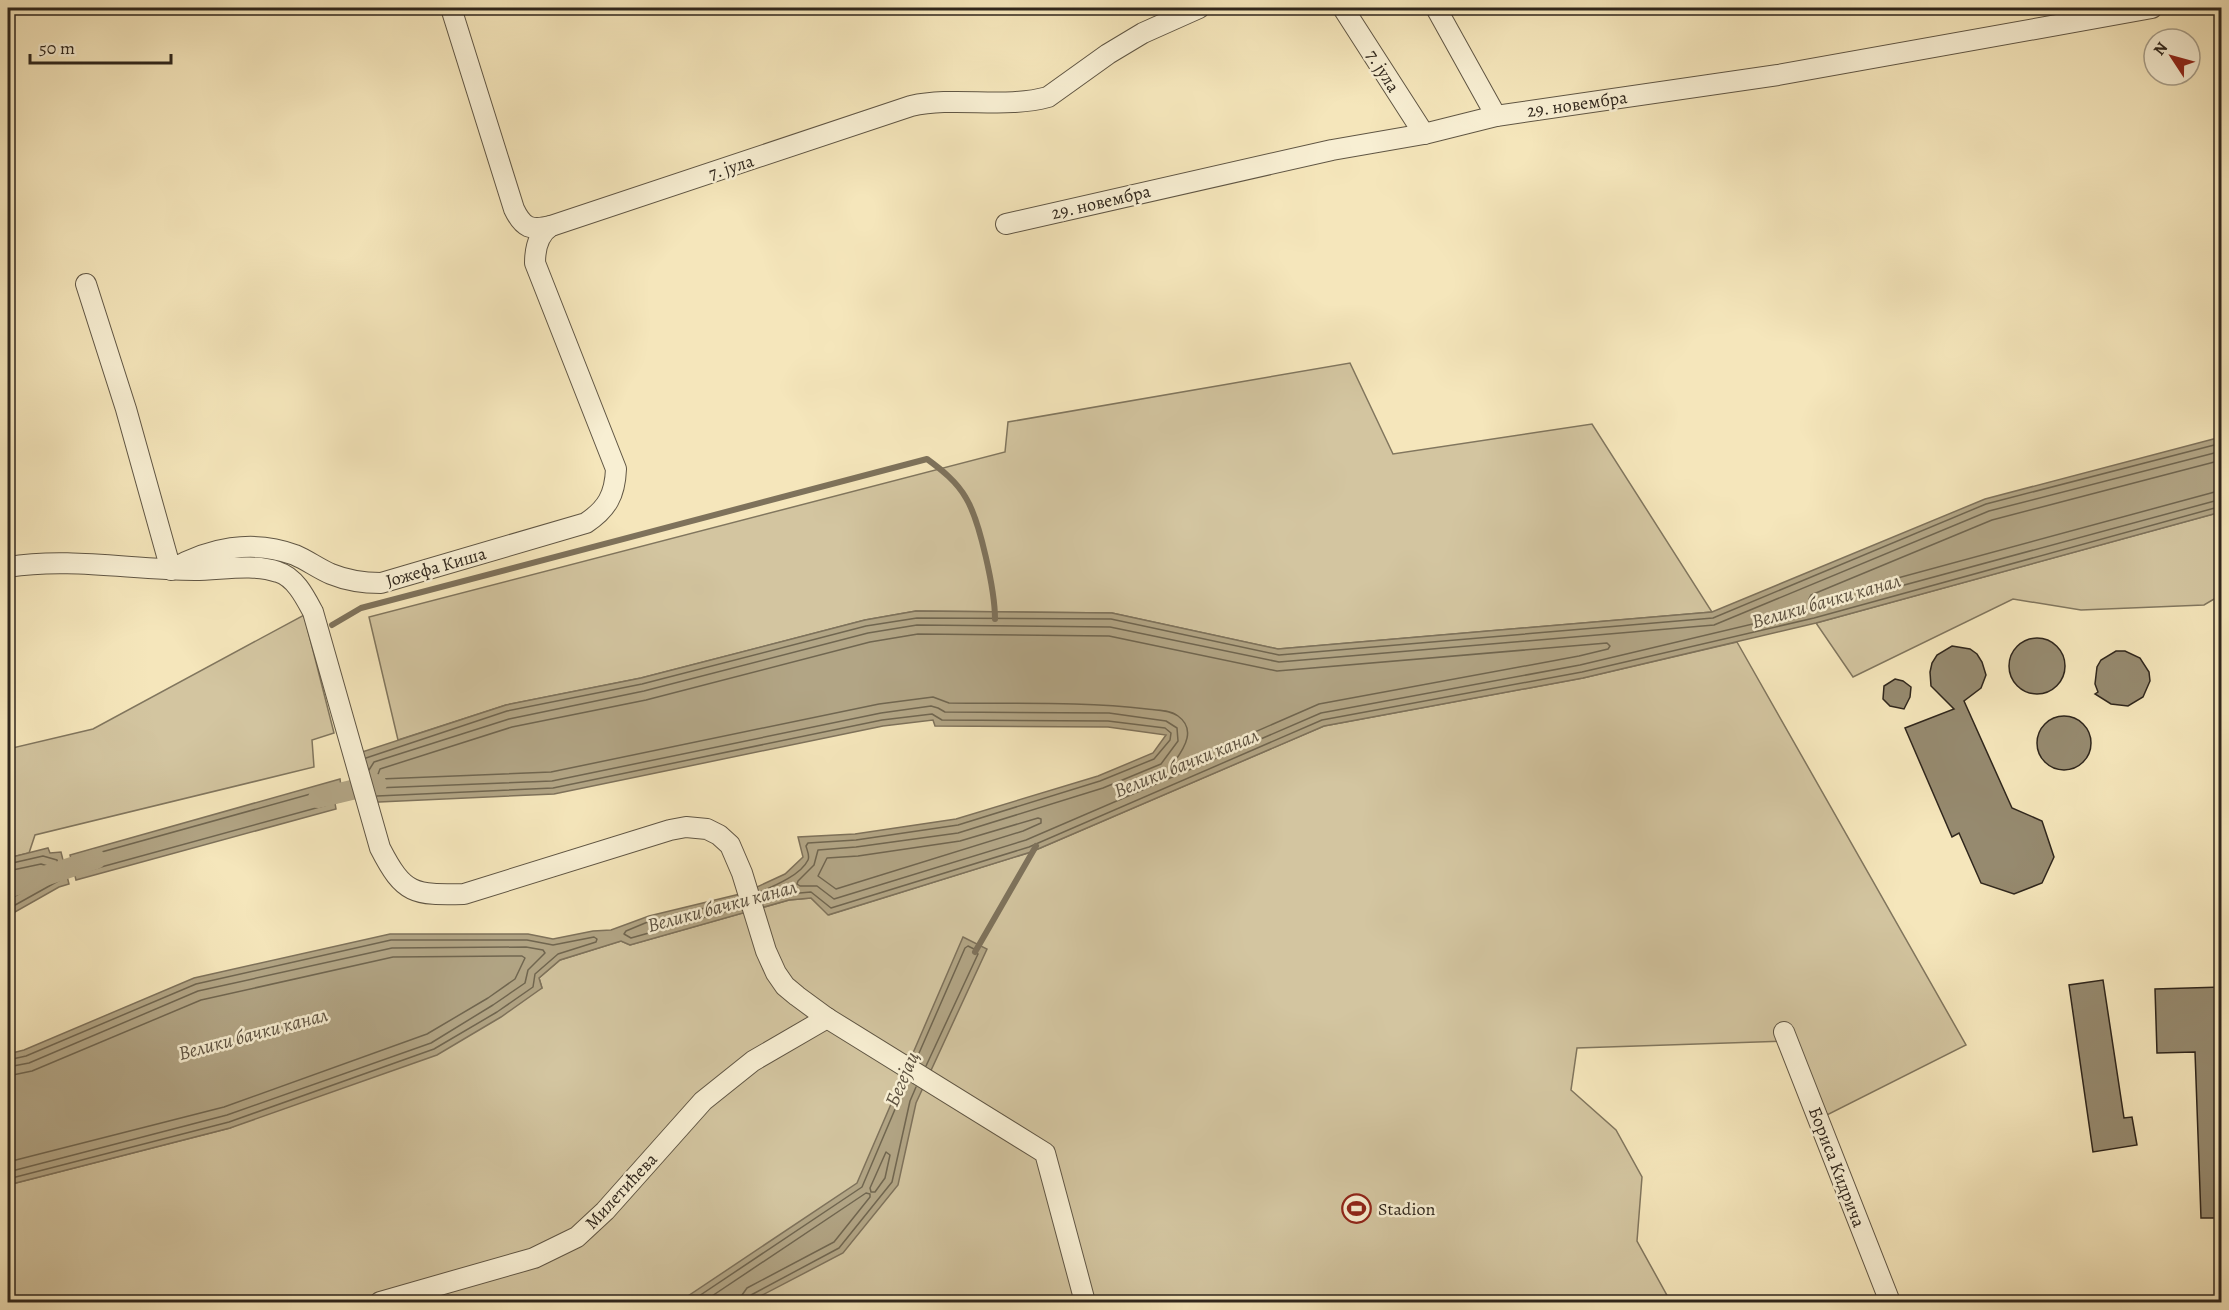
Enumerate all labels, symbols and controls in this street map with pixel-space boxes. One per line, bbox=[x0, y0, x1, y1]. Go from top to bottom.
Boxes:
scale bar bbox=[30, 27, 171, 65]
north arrow bbox=[2142, 27, 2202, 87]
text: 50 m bbox=[39, 36, 75, 60]
text: N bbox=[2148, 37, 2173, 60]
street label: 7. јула bbox=[1361, 45, 1406, 98]
street label: 29. новембра bbox=[1525, 85, 1629, 123]
street label: 7. јула bbox=[705, 148, 757, 186]
street label: 29. новембра bbox=[1049, 179, 1154, 225]
street label: Јожефа Киша bbox=[383, 541, 490, 593]
water label: Велики бачки канал bbox=[1748, 567, 1904, 635]
water label: Велики бачки канал bbox=[1110, 722, 1262, 804]
water label: Велики бачки канал bbox=[644, 873, 800, 939]
water label: Велики бачки канал bbox=[175, 1001, 331, 1067]
water label: Бегејац bbox=[878, 1047, 926, 1111]
street label: Бориса Кидрича bbox=[1803, 1103, 1871, 1231]
street label: Милетићева bbox=[579, 1147, 663, 1234]
sports icon: Stadion bbox=[1341, 1193, 1373, 1225]
place label: Stadion bbox=[1378, 1197, 1436, 1221]

